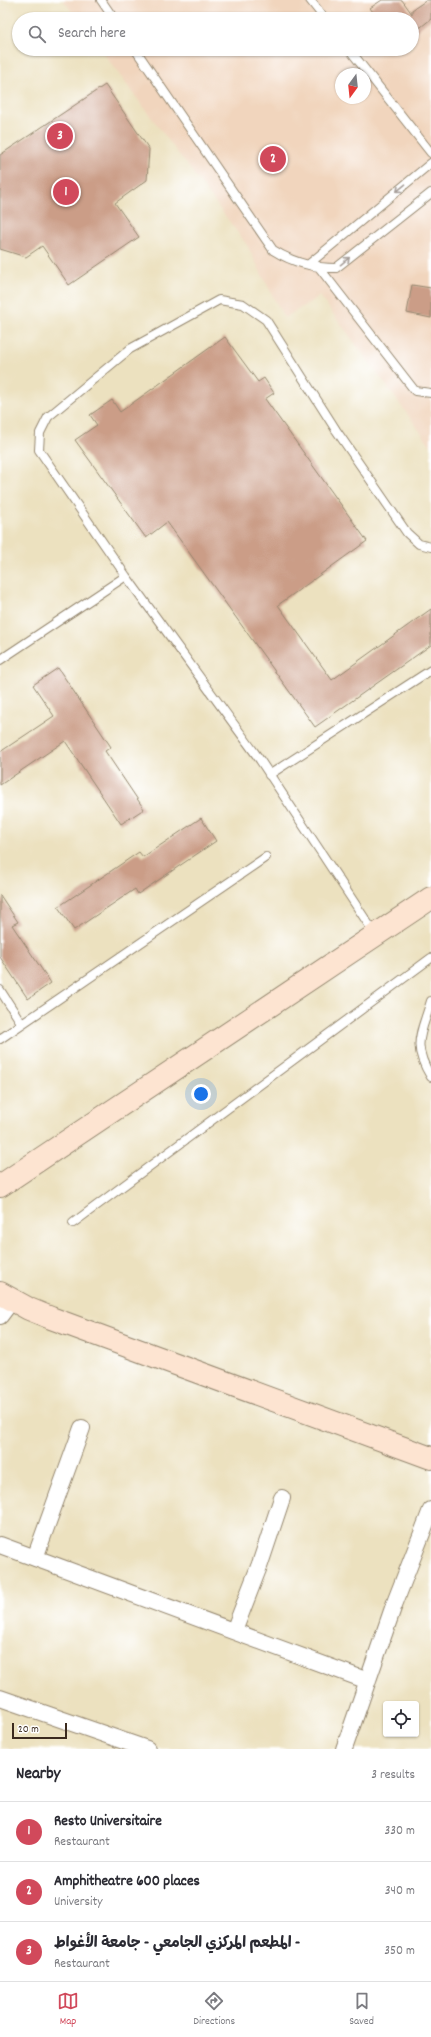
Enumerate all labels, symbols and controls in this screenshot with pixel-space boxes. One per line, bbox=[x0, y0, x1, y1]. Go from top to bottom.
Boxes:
search box bbox=[12, 12, 419, 56]
icon: search bbox=[26, 23, 48, 45]
text: Search here bbox=[58, 23, 126, 45]
north arrow bbox=[335, 68, 371, 104]
pin: 3 bbox=[47, 121, 73, 151]
pin: 2 bbox=[260, 144, 286, 174]
pin: 1 bbox=[53, 177, 79, 207]
one-way arrow bbox=[396, 184, 406, 193]
one-way arrow bbox=[340, 257, 351, 265]
your location bbox=[191, 1084, 211, 1104]
map controls bbox=[383, 1701, 419, 1737]
button: locate bbox=[383, 1701, 419, 1737]
scale bar bbox=[12, 1721, 67, 1740]
text: 20 m bbox=[18, 1722, 39, 1738]
text: Nearby bbox=[16, 1763, 60, 1787]
text: 3 results bbox=[371, 1766, 415, 1785]
text: Resto Universitaire bbox=[54, 1811, 162, 1833]
text: 1 bbox=[28, 1822, 30, 1841]
text: 330 m bbox=[384, 1822, 415, 1841]
text: Restaurant bbox=[54, 1833, 110, 1852]
text: Amphitheatre 600 places bbox=[54, 1871, 200, 1893]
text: 2 bbox=[26, 1882, 32, 1901]
text: 340 m bbox=[385, 1882, 415, 1901]
text: University bbox=[54, 1893, 103, 1912]
text: المطعم المركزي الجامعي - جامعة الأغواط - bbox=[54, 1933, 300, 1955]
text: 3 bbox=[26, 1942, 32, 1961]
text: 350 m bbox=[384, 1942, 415, 1961]
text: Restaurant bbox=[54, 1955, 110, 1974]
tab: Map bbox=[57, 1990, 79, 2030]
tab: Directions bbox=[193, 1990, 235, 2030]
tab: Saved bbox=[349, 1990, 374, 2030]

